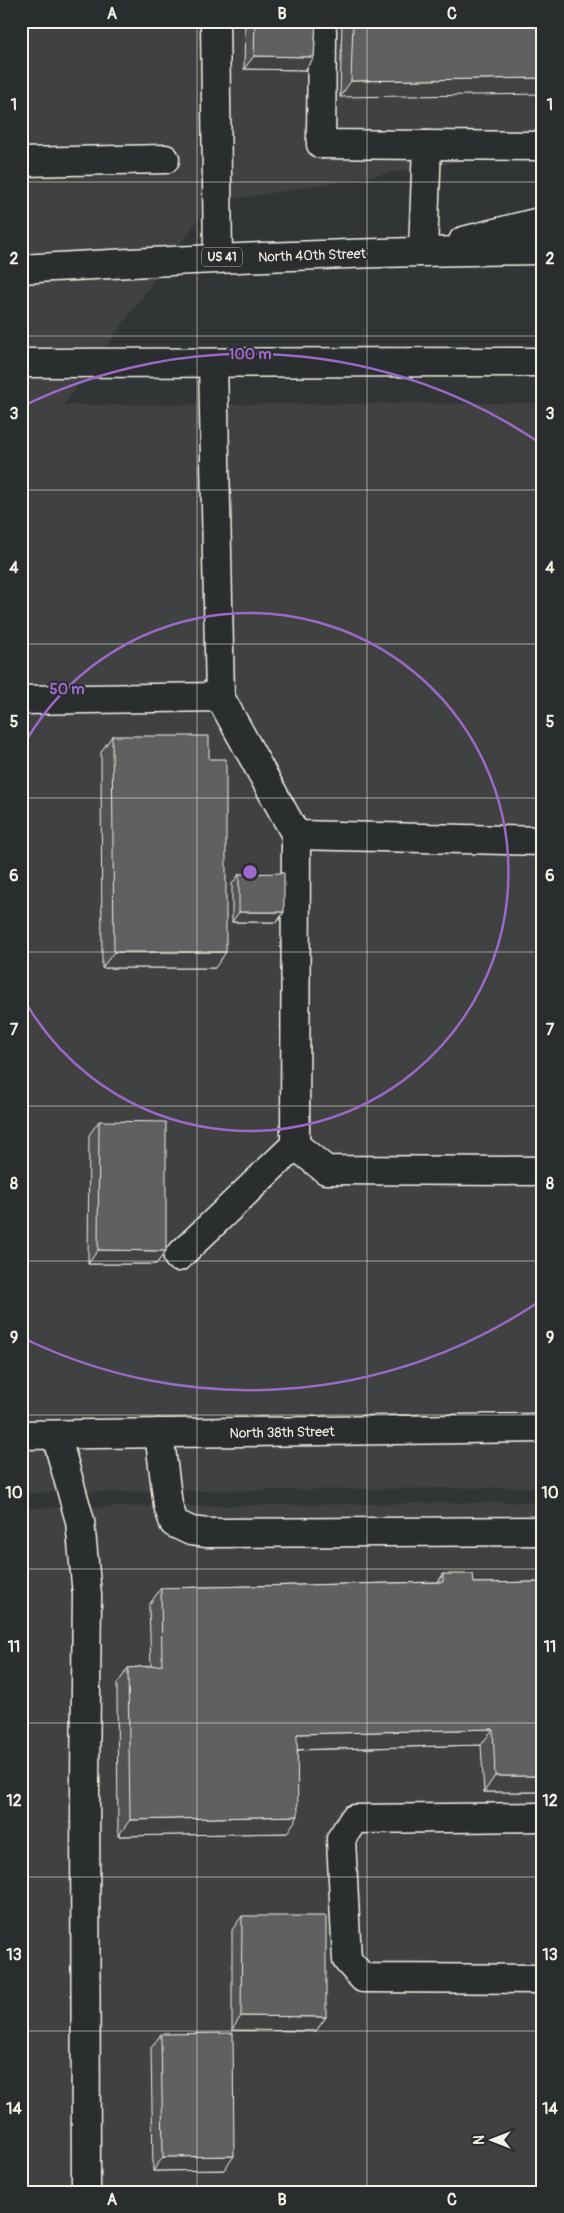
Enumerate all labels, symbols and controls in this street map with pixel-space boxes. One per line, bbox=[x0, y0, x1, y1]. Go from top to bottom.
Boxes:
text: A bbox=[107, 4, 118, 24]
text: B bbox=[277, 4, 287, 24]
text: C bbox=[447, 4, 457, 24]
text: 1 bbox=[11, 95, 17, 115]
text: 1 bbox=[547, 95, 553, 115]
street label: North 40th Street bbox=[258, 245, 367, 266]
road number: US 41 bbox=[202, 248, 242, 266]
text: 2 bbox=[10, 249, 19, 269]
text: 2 bbox=[546, 249, 555, 269]
text: 100 m bbox=[229, 345, 271, 364]
text: 3 bbox=[10, 404, 19, 424]
text: 3 bbox=[546, 404, 555, 424]
text: 4 bbox=[9, 558, 19, 578]
text: 4 bbox=[545, 558, 555, 578]
text: 50 m bbox=[50, 680, 84, 699]
text: 5 bbox=[10, 712, 19, 732]
text: 5 bbox=[546, 712, 555, 732]
centre of rings bbox=[241, 863, 259, 881]
text: 6 bbox=[9, 866, 19, 886]
text: 6 bbox=[545, 866, 555, 886]
text: 7 bbox=[10, 1020, 19, 1040]
text: 7 bbox=[546, 1020, 555, 1040]
text: 8 bbox=[10, 1174, 18, 1194]
text: 8 bbox=[546, 1174, 554, 1194]
text: 9 bbox=[10, 1328, 18, 1348]
text: 9 bbox=[546, 1328, 554, 1348]
street label: North 38th Street bbox=[229, 1423, 335, 1442]
text: 10 bbox=[5, 1483, 23, 1503]
text: 10 bbox=[541, 1483, 559, 1503]
text: 11 bbox=[8, 1637, 20, 1657]
text: 11 bbox=[544, 1637, 556, 1657]
text: 12 bbox=[6, 1791, 22, 1811]
text: 12 bbox=[542, 1791, 558, 1811]
text: 13 bbox=[6, 1945, 22, 1965]
text: 13 bbox=[542, 1945, 558, 1965]
text: 14 bbox=[6, 2099, 22, 2119]
text: 14 bbox=[542, 2099, 558, 2119]
north arrow bbox=[466, 2116, 516, 2166]
text: N bbox=[471, 2135, 488, 2145]
text: A bbox=[107, 2190, 118, 2210]
text: B bbox=[277, 2190, 287, 2210]
text: C bbox=[447, 2190, 457, 2210]

